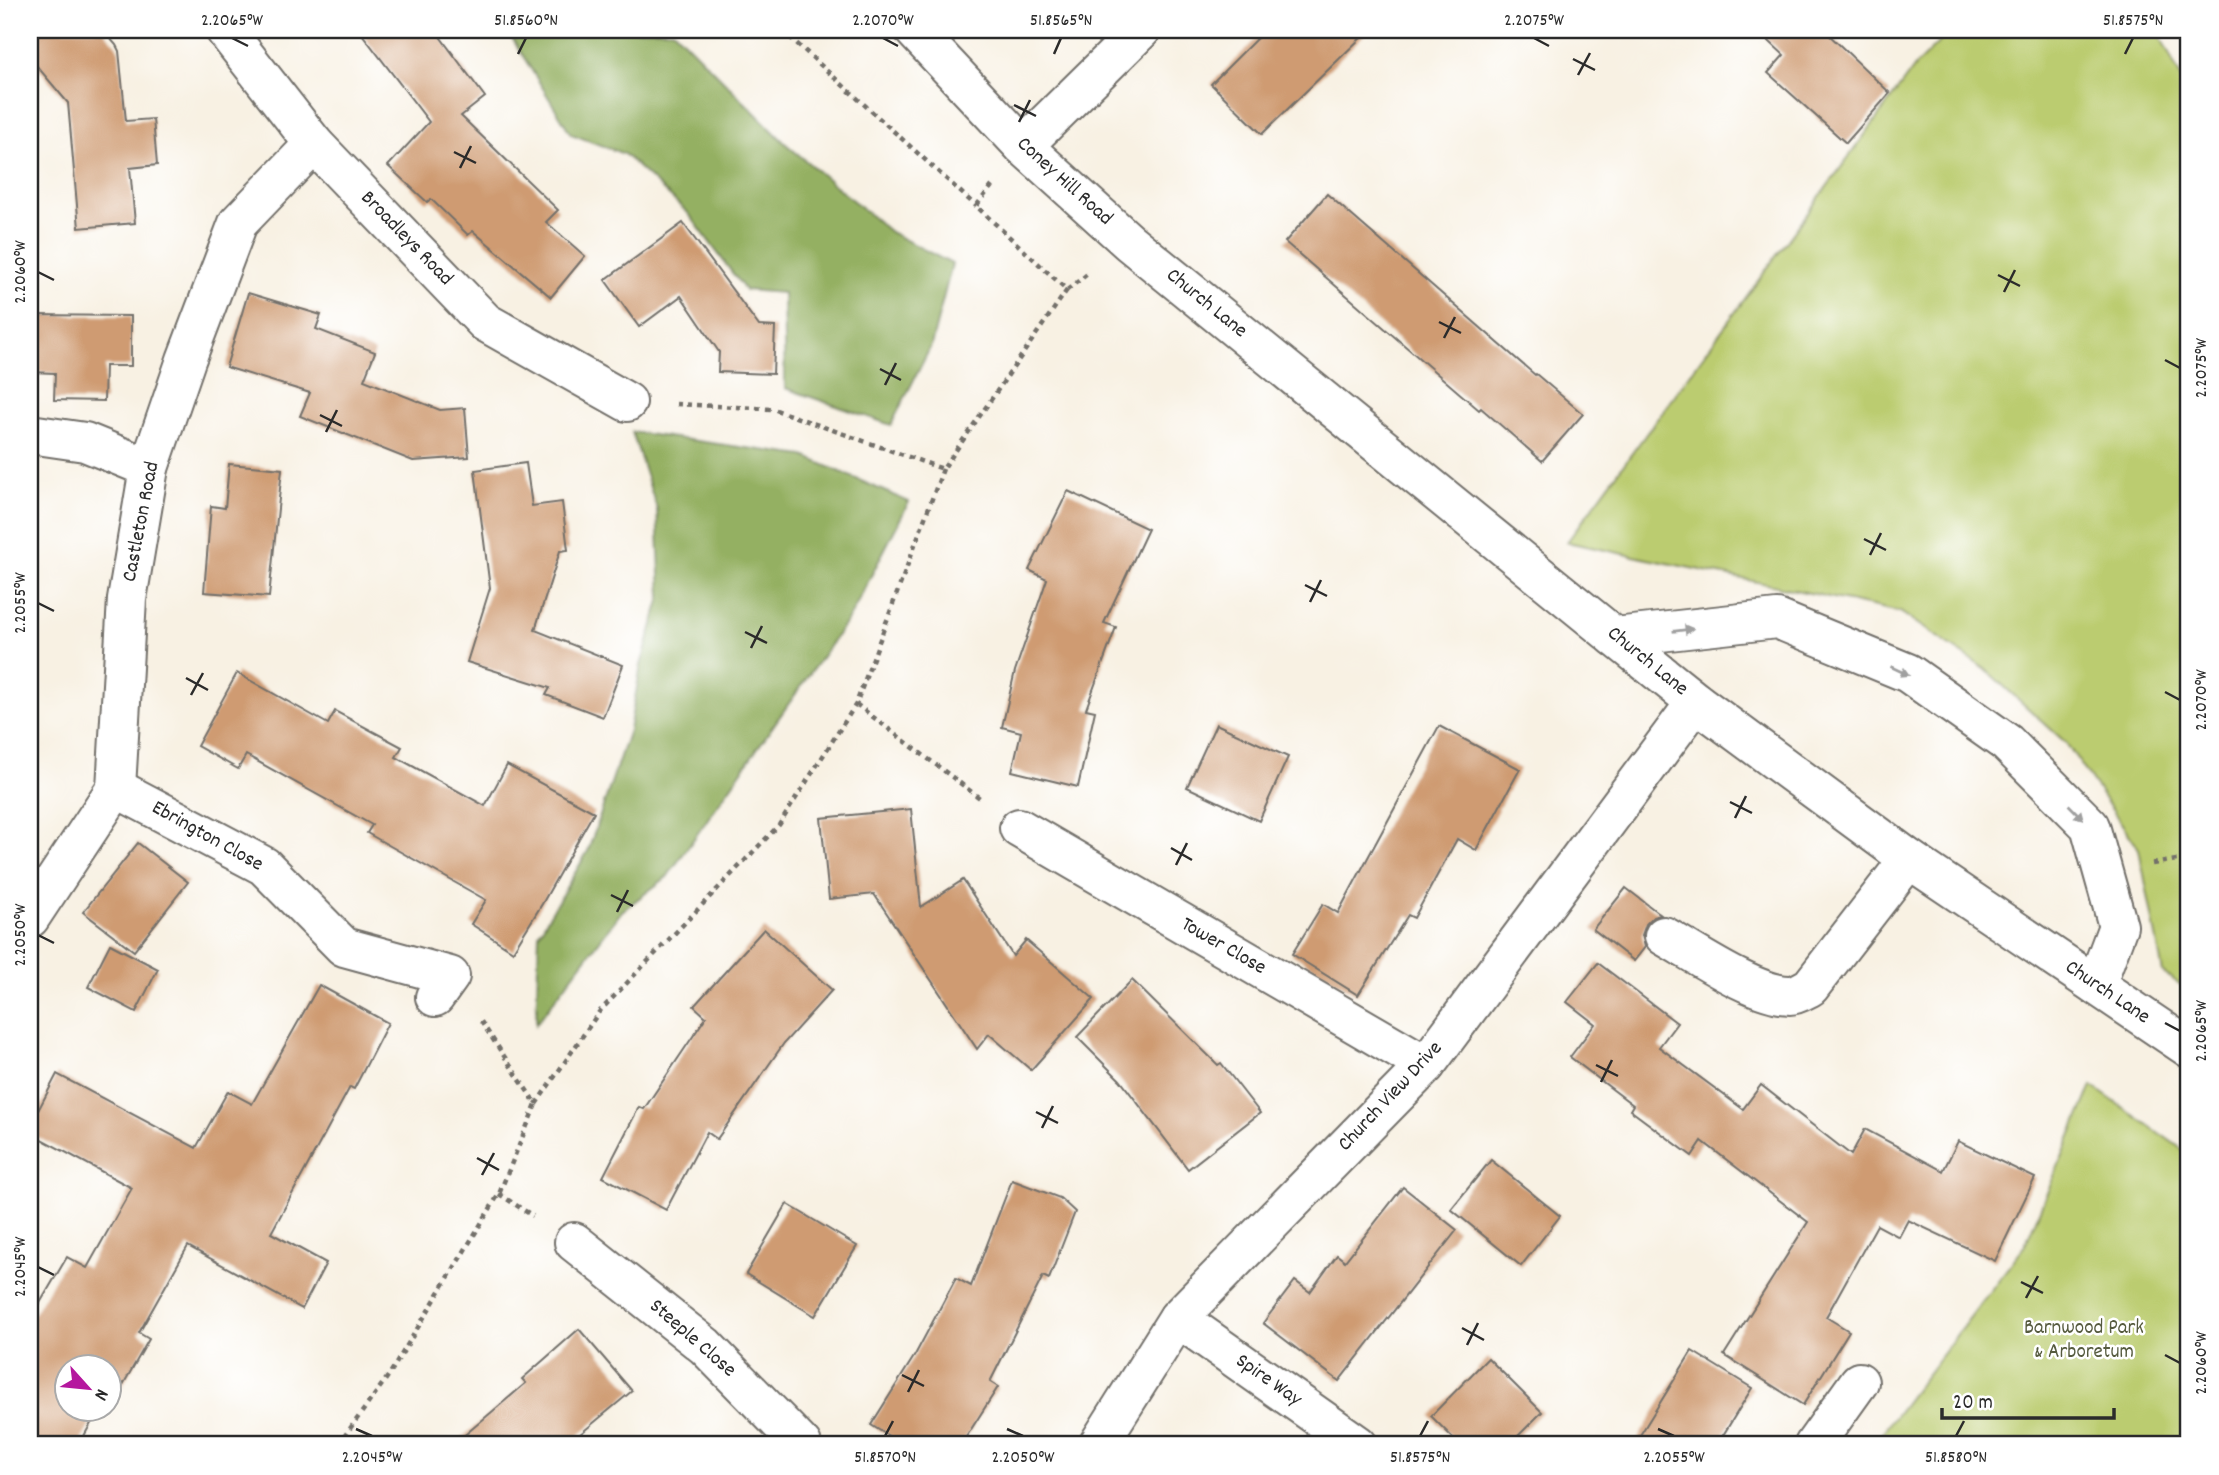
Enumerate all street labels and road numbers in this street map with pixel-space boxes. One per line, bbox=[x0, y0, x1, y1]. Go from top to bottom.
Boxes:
street label: Coney Hill Road bbox=[1009, 130, 1119, 234]
street label: Broadleys Road bbox=[353, 185, 459, 293]
street label: Church Lane bbox=[1159, 262, 1253, 346]
street label: Castleton Road bbox=[116, 459, 168, 585]
street label: Church Lane bbox=[1600, 620, 1694, 704]
street label: Ebrington Close bbox=[146, 794, 268, 880]
street label: Tower Close bbox=[1175, 911, 1271, 983]
street label: Church Lane bbox=[2058, 953, 2156, 1033]
street label: Church View Drive bbox=[1332, 1035, 1450, 1159]
street label: Steeple Close bbox=[642, 1293, 742, 1385]
street label: Spire Way bbox=[1229, 1347, 1308, 1415]

